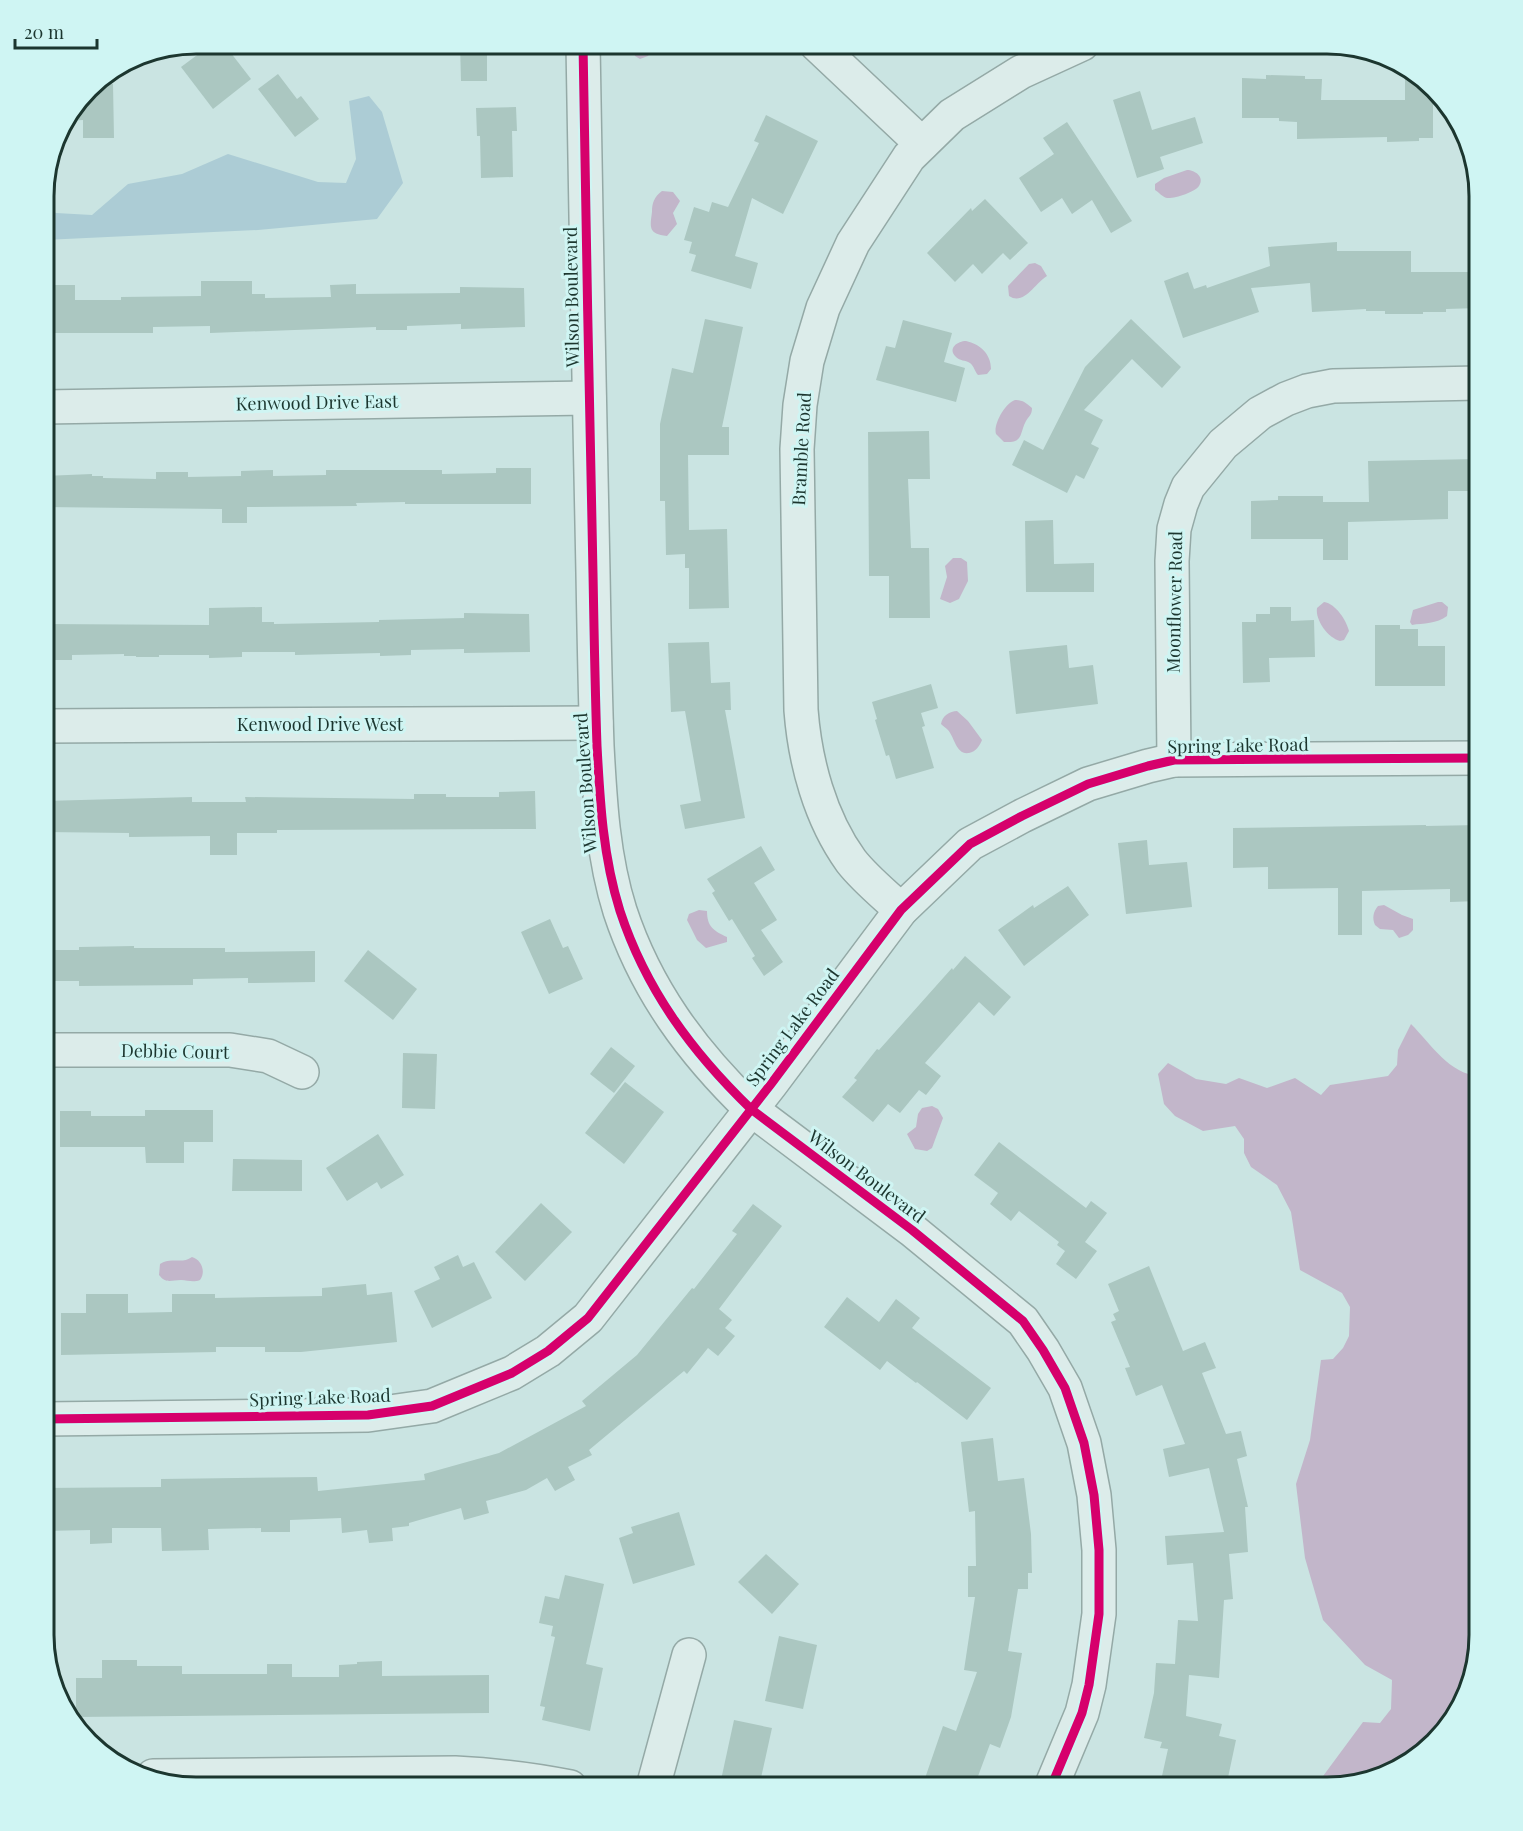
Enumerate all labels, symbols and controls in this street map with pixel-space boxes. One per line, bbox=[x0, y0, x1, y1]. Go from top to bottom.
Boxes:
scale bar bbox=[15, 12, 98, 50]
text: 20 m bbox=[24, 20, 64, 44]
street label: Wilson Boulevard bbox=[558, 226, 584, 369]
street label: Kenwood Drive East bbox=[235, 389, 399, 415]
street label: Bramble Road bbox=[786, 391, 816, 506]
street label: Moonflower Road bbox=[1161, 530, 1187, 673]
street label: Wilson Boulevard bbox=[568, 711, 602, 855]
street label: Kenwood Drive West bbox=[237, 712, 404, 736]
street label: Spring Lake Road bbox=[1167, 732, 1309, 758]
street label: Spring Lake Road bbox=[740, 963, 844, 1091]
street label: Debbie Court bbox=[121, 1038, 230, 1064]
street label: Wilson Boulevard bbox=[803, 1123, 931, 1228]
street label: Spring Lake Road bbox=[249, 1383, 392, 1411]

